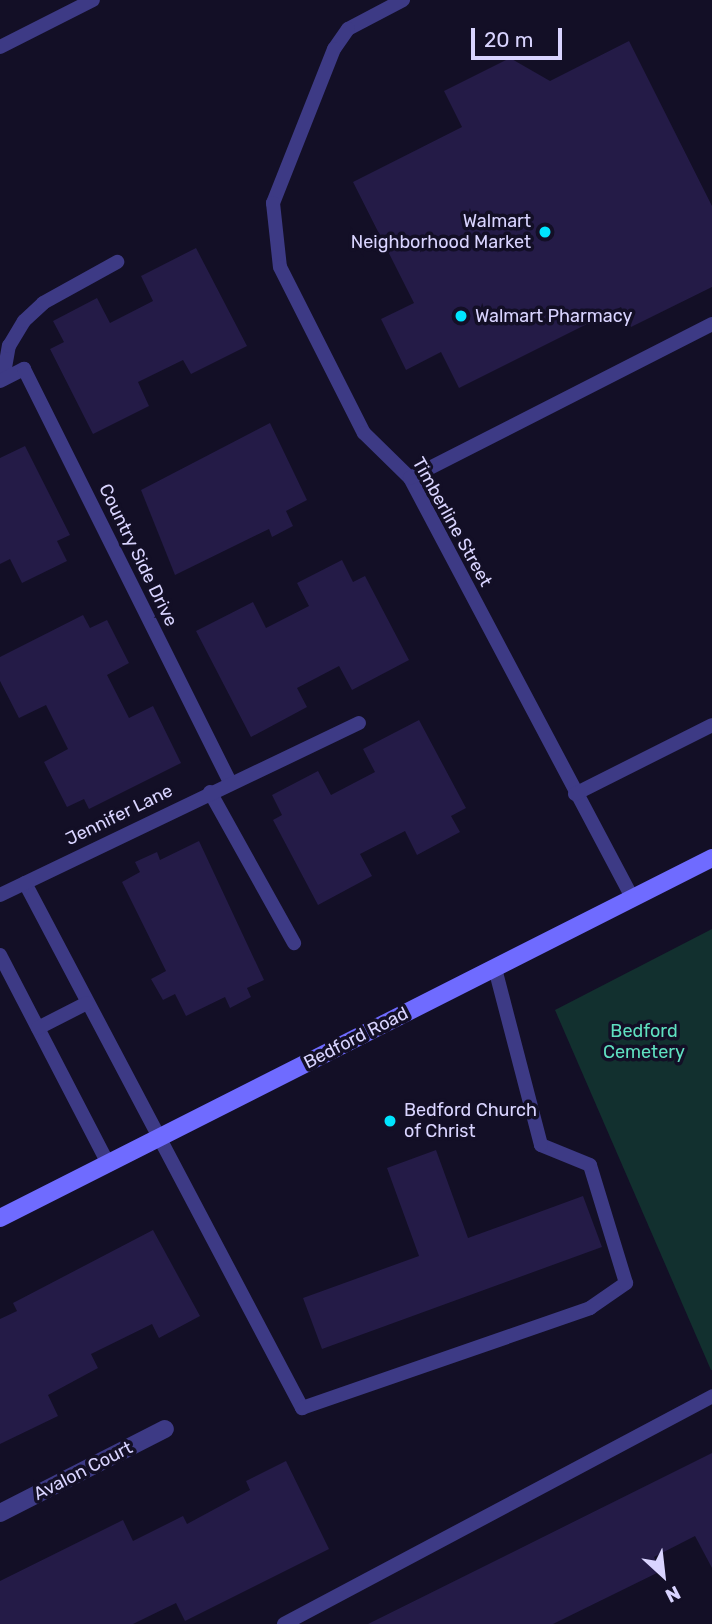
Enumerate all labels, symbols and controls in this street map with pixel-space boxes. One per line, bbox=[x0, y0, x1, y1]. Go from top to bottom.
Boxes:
scale bar bbox=[474, 14, 565, 58]
text: 20 m bbox=[484, 27, 533, 52]
place label: Walmart Neighborhood Market bbox=[351, 211, 531, 254]
marker: Walmart Neighborhood Market bbox=[537, 224, 553, 240]
place label: Walmart Pharmacy bbox=[475, 305, 632, 327]
marker: Walmart Pharmacy bbox=[453, 308, 469, 324]
street label: Timberline Street bbox=[408, 454, 496, 590]
street label: Country Side Drive bbox=[94, 480, 182, 630]
street label: Jennifer Lane bbox=[62, 780, 176, 850]
street label: Bedford Road bbox=[300, 1002, 412, 1074]
park label: Bedford Cemetery bbox=[603, 1021, 685, 1064]
place label: Bedford Church of Christ bbox=[404, 1100, 537, 1142]
marker: Bedford Church of Christ bbox=[382, 1113, 398, 1129]
street label: Avalon Court bbox=[30, 1437, 136, 1505]
north arrow bbox=[628, 1540, 698, 1610]
text: N bbox=[661, 1581, 684, 1608]

